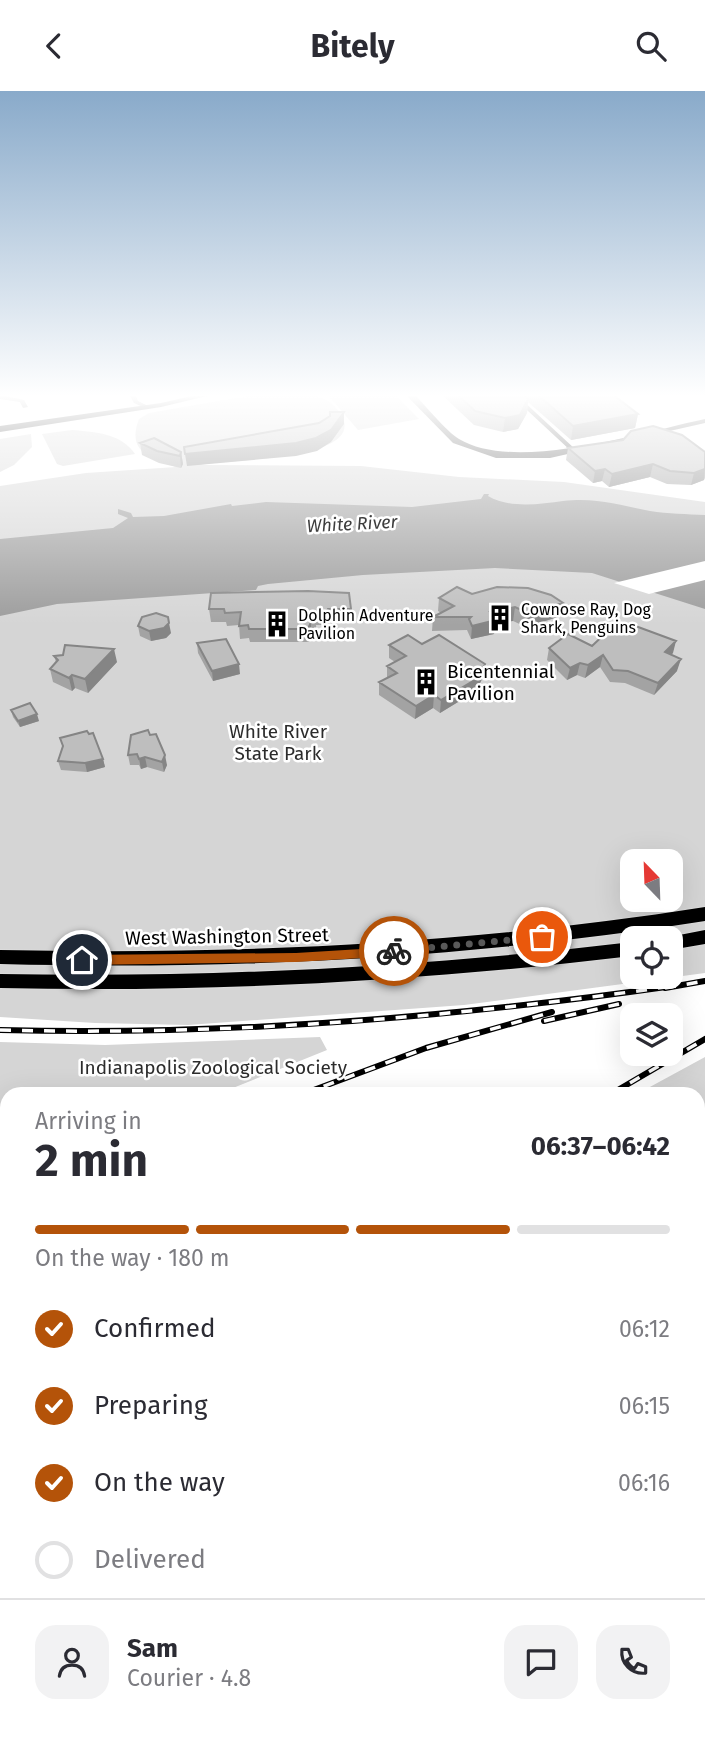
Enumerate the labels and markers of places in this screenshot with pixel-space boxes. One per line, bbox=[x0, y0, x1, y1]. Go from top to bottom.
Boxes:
place label: Cownose Ray, Dog Shark, Penguins bbox=[521, 600, 652, 637]
building icon: Cownose Ray, Dog Shark, Penguins bbox=[485, 603, 515, 633]
place label: Dolphin Adventure Pavilion bbox=[298, 606, 434, 643]
building icon: Dolphin Adventure Pavilion bbox=[262, 609, 292, 639]
place label: Bicentennial Pavilion bbox=[447, 660, 555, 705]
building icon: Bicentennial Pavilion bbox=[411, 667, 441, 697]
pin bbox=[512, 907, 572, 967]
pin bbox=[52, 930, 112, 990]

